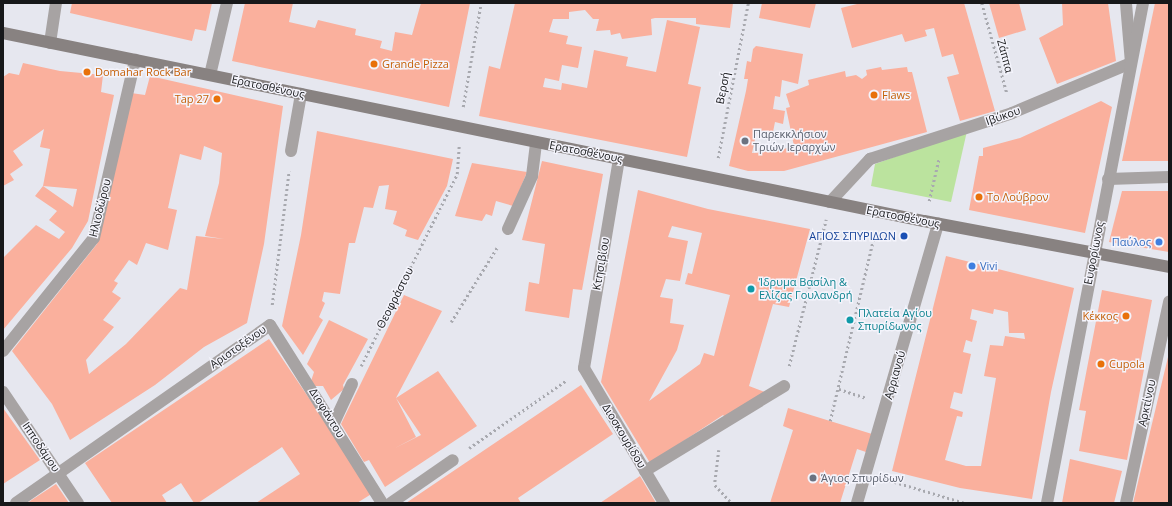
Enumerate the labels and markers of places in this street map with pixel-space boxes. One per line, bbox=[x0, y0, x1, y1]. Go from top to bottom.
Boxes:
place label: Grande Pizza bbox=[382, 57, 449, 71]
marker: Grande Pizza bbox=[369, 59, 379, 69]
place label: Domahar Rock Bar bbox=[95, 65, 191, 79]
marker: Domahar Rock Bar bbox=[82, 67, 92, 77]
place label: Flaws bbox=[882, 88, 910, 102]
marker: Flaws bbox=[869, 90, 879, 100]
place label: Tap 27 bbox=[175, 92, 209, 106]
marker: Tap 27 bbox=[212, 94, 222, 104]
place label: Παρεκκλήσιον Τριών Ιεραρχών bbox=[753, 128, 835, 154]
marker: Παρεκκλήσιον Τριών Ιεραρχών bbox=[740, 136, 750, 146]
place label: Το Λούβρον bbox=[987, 190, 1049, 204]
marker: Το Λούβρον bbox=[974, 192, 984, 202]
place label: ΑΓΙΟΣ ΣΠΥΡΙΔΩΝ bbox=[809, 229, 896, 243]
marker: ΑΓΙΟΣ ΣΠΥΡΙΔΩΝ bbox=[899, 231, 909, 241]
place label: Παύλος bbox=[1112, 235, 1151, 249]
marker: Παύλος bbox=[1154, 237, 1164, 247]
place label: Vivi bbox=[980, 259, 998, 273]
marker: Vivi bbox=[967, 261, 977, 271]
place label: Ίδρυμα Βασίλη & Ελίζας Γουλανδρή bbox=[759, 276, 852, 302]
marker: Ίδρυμα Βασίλη & Ελίζας Γουλανδρή bbox=[746, 284, 756, 294]
place label: Πλατεία Αγίου Σπυρίδωνος bbox=[858, 307, 932, 333]
place label: Κέκκος bbox=[1083, 309, 1118, 323]
marker: Κέκκος bbox=[1121, 311, 1131, 321]
marker: Πλατεία Αγίου Σπυρίδωνος bbox=[845, 315, 855, 325]
place label: Cupola bbox=[1109, 357, 1145, 371]
marker: Cupola bbox=[1096, 359, 1106, 369]
place label: Άγιος Σπυρίδων bbox=[821, 471, 904, 485]
marker: Άγιος Σπυρίδων bbox=[808, 473, 818, 483]

